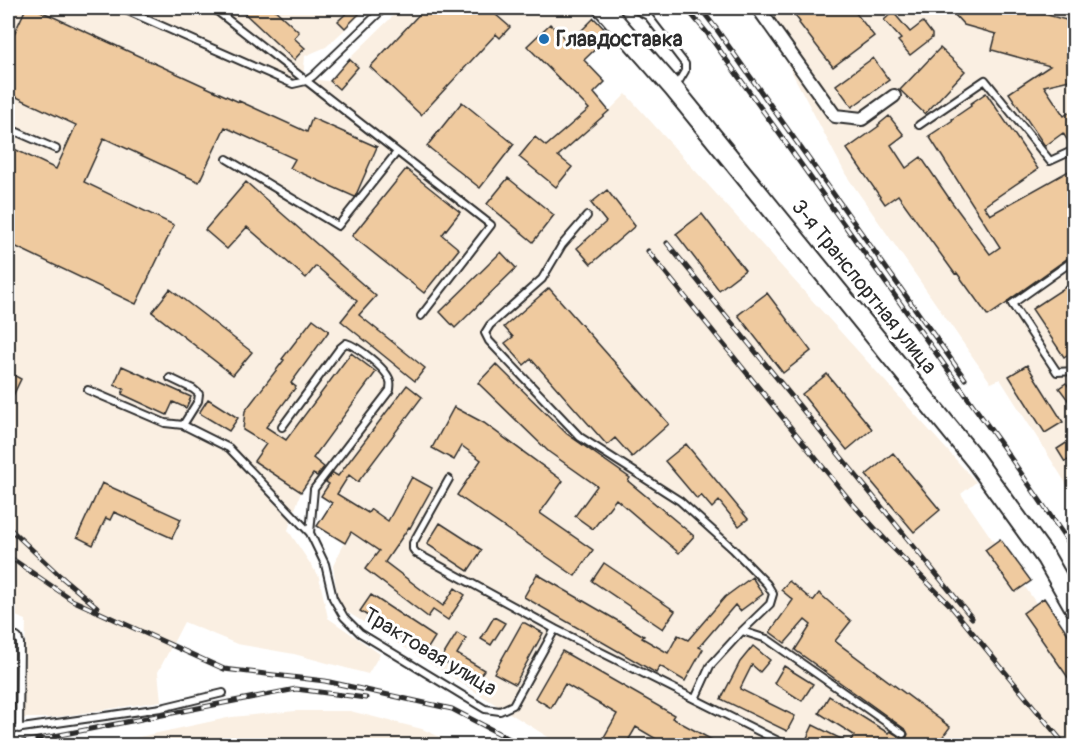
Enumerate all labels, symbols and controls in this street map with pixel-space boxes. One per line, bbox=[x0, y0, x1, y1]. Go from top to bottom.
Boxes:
place label: Главдоставка bbox=[556, 26, 683, 53]
marker: Главдоставка bbox=[537, 32, 551, 46]
street label: 3-я Транспортная улица bbox=[785, 194, 943, 380]
street label: Трактовая улица bbox=[358, 602, 502, 702]

